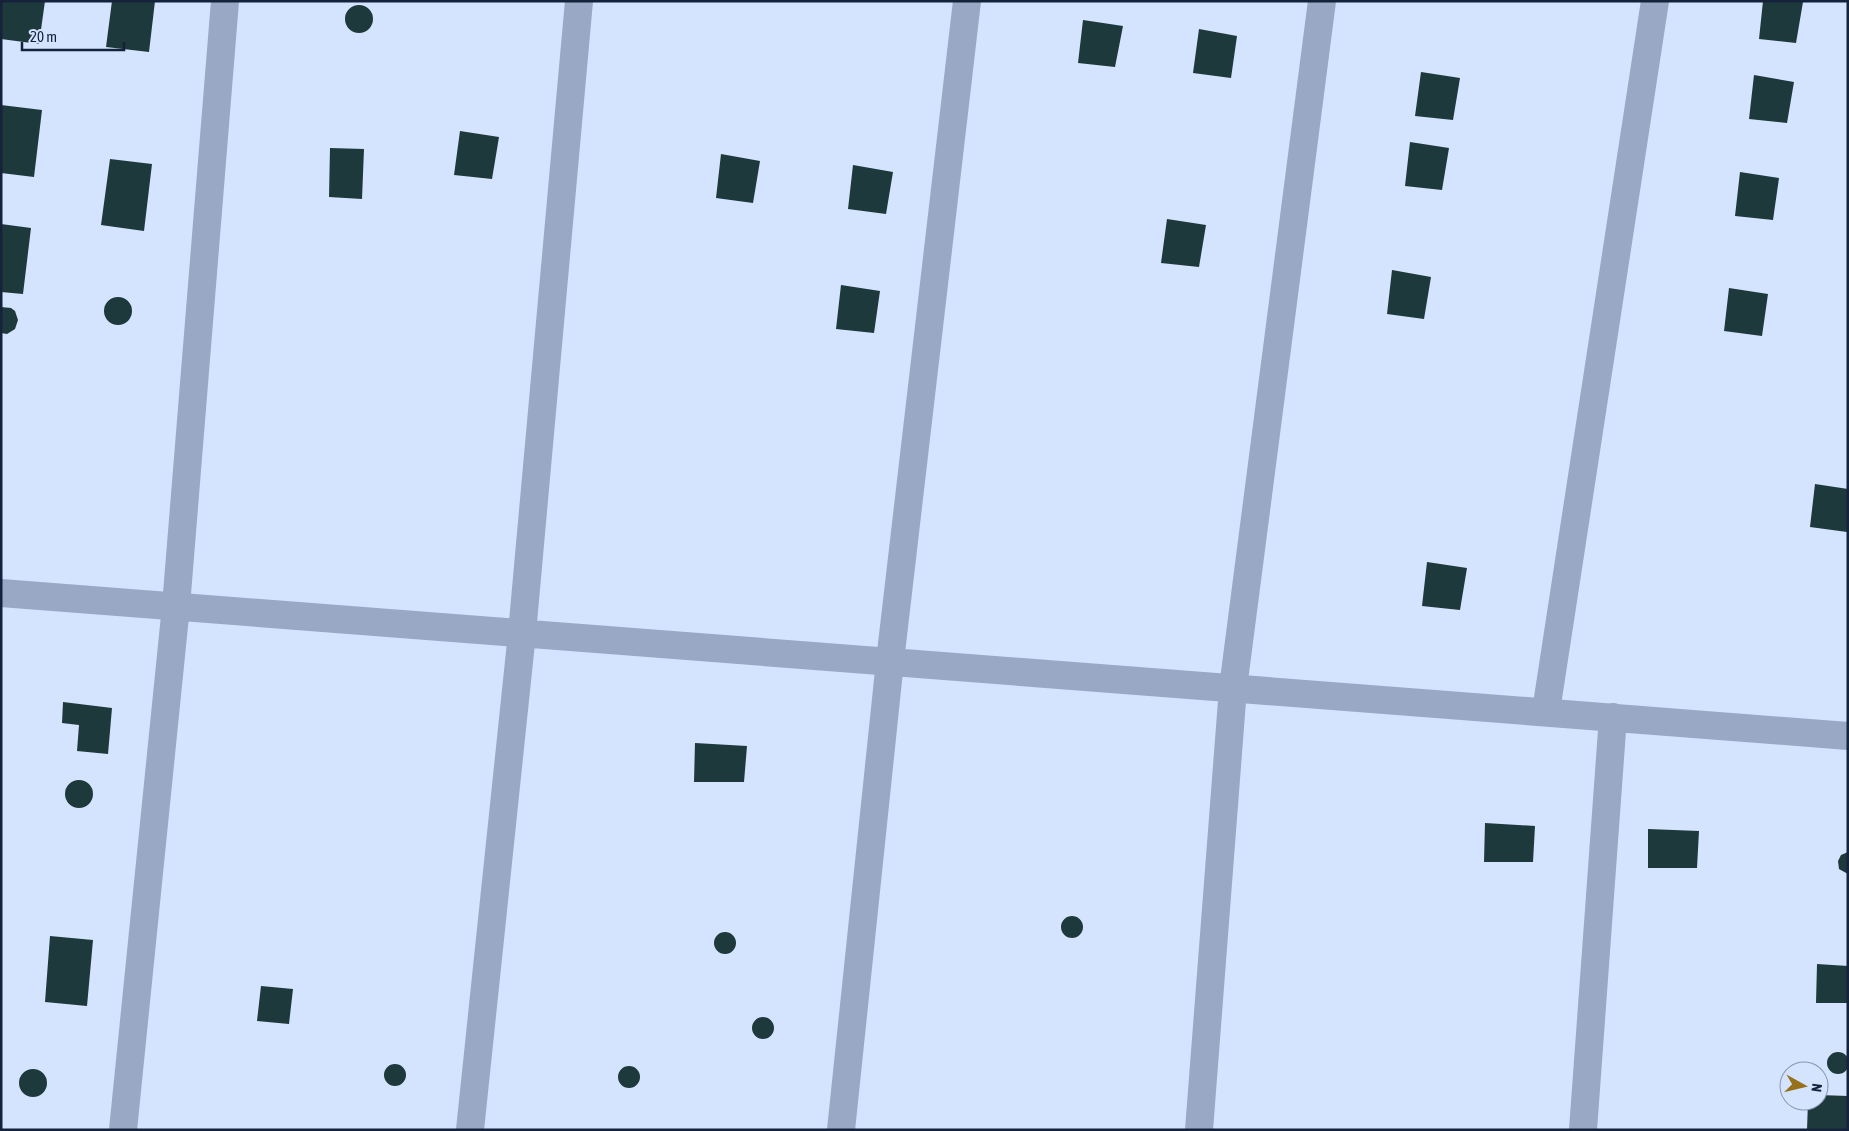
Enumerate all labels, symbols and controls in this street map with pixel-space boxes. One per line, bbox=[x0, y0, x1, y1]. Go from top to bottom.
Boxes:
scale bar bbox=[22, 20, 125, 52]
text: 20 m bbox=[30, 28, 57, 45]
north arrow bbox=[1779, 1061, 1829, 1111]
text: N bbox=[1808, 1083, 1825, 1093]

